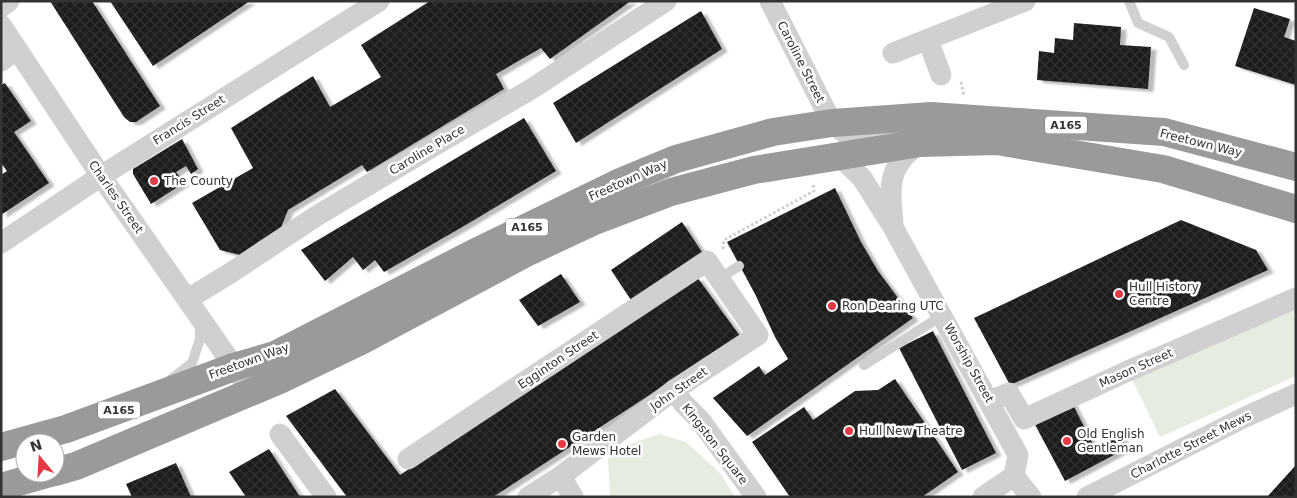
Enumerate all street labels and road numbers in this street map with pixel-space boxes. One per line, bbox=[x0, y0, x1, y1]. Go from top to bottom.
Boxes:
street label: Caroline Street bbox=[774, 19, 828, 105]
street label: Francis Street bbox=[150, 92, 228, 148]
road number: A165 bbox=[1045, 116, 1087, 134]
street label: Caroline Place bbox=[387, 122, 467, 178]
street label: Freetown Way bbox=[1158, 126, 1244, 160]
street label: Freetown Way bbox=[587, 156, 669, 204]
street label: Charles Street bbox=[86, 158, 146, 236]
road number: A165 bbox=[506, 218, 548, 236]
street label: Worship Street bbox=[941, 321, 997, 405]
street label: Egginton Street bbox=[515, 328, 601, 392]
street label: Freetown Way bbox=[207, 340, 291, 382]
street label: Mason Street bbox=[1097, 345, 1175, 390]
street label: John Street bbox=[647, 364, 710, 414]
street label: Kingston Square bbox=[679, 401, 751, 487]
road number: A165 bbox=[98, 402, 140, 418]
street label: Charlotte Street Mews bbox=[1128, 408, 1254, 482]

